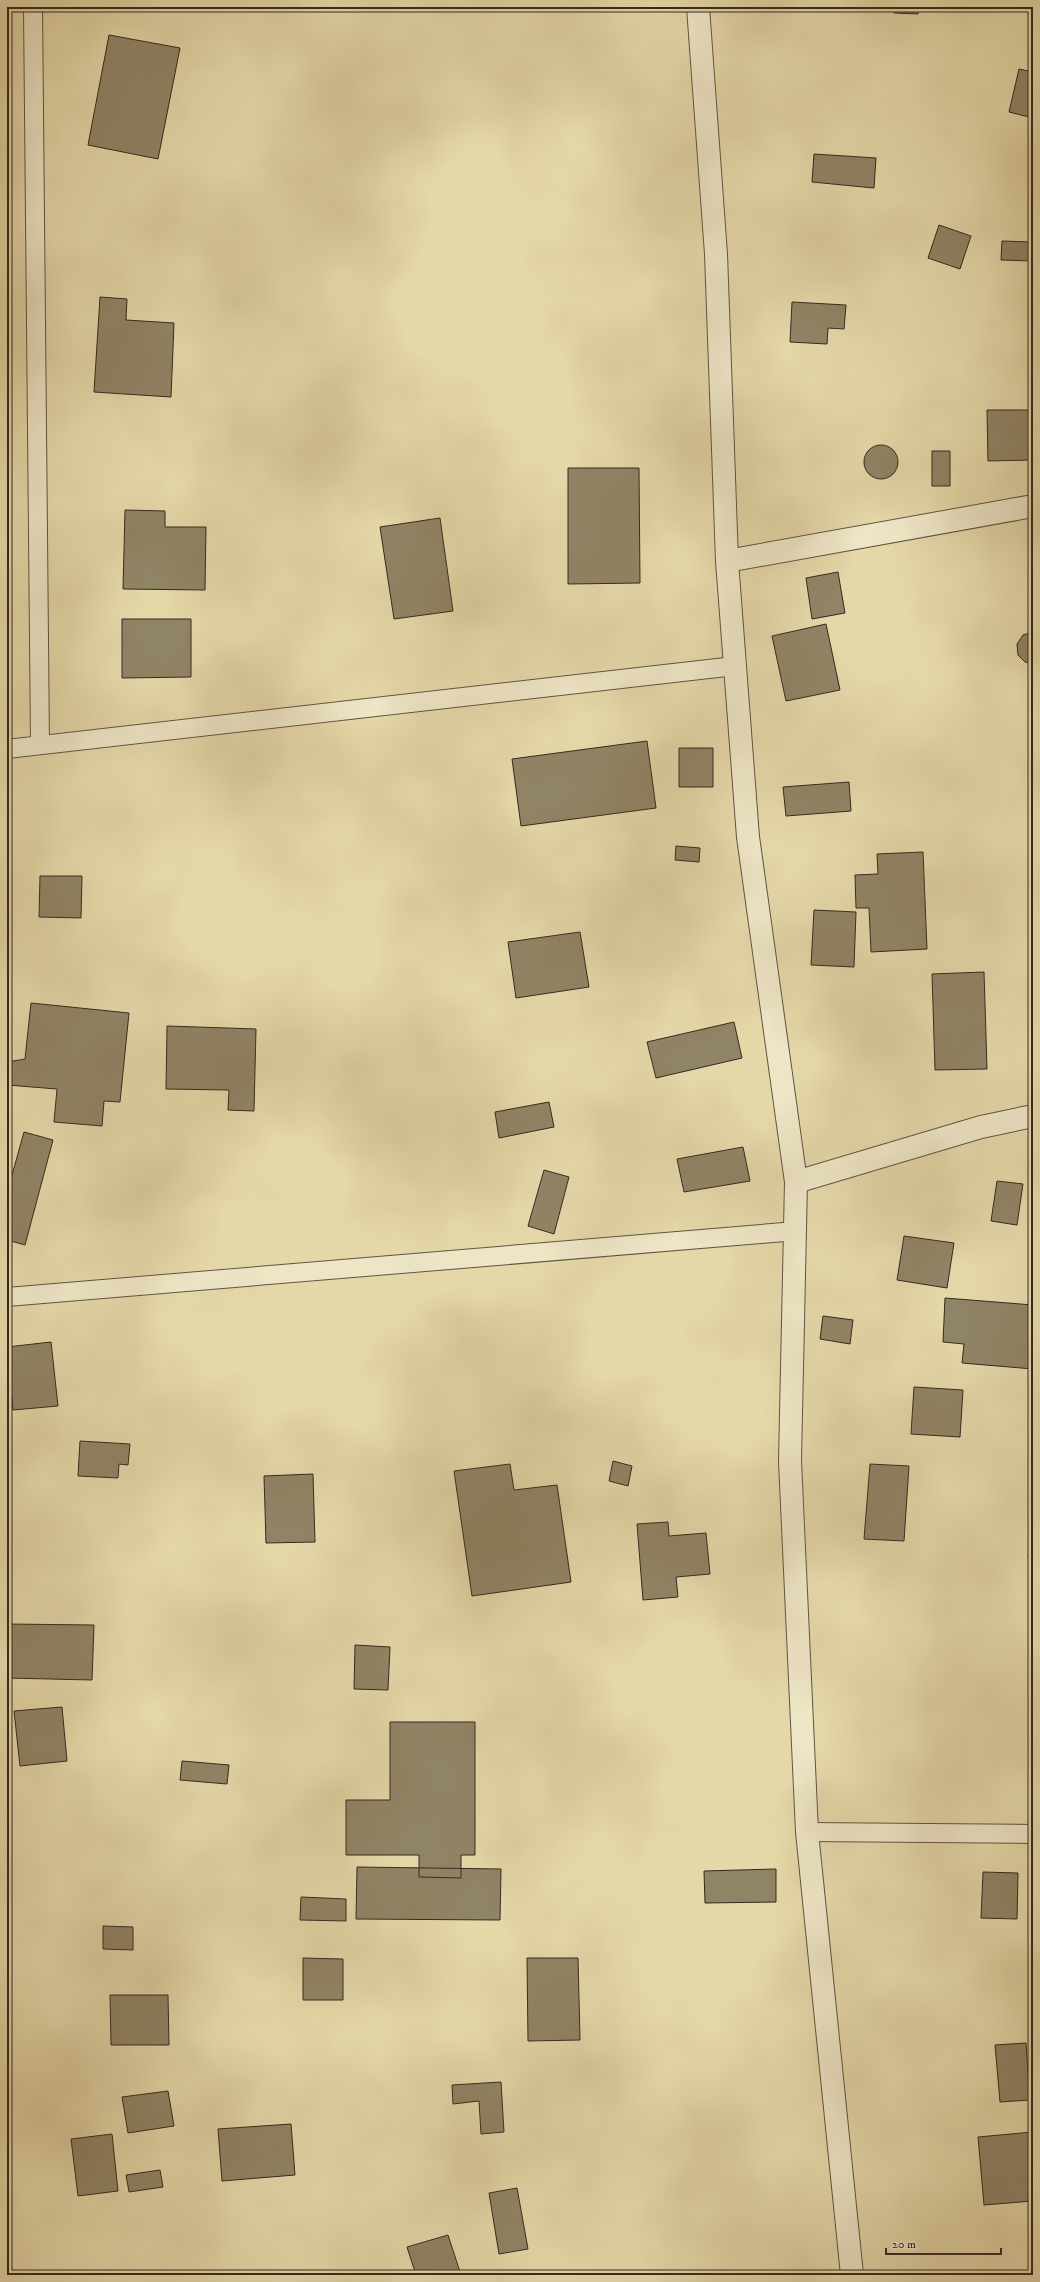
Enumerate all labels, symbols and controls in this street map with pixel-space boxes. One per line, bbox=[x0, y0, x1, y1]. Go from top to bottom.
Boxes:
scale bar bbox=[886, 2230, 1001, 2256]
text: 20 m bbox=[892, 2237, 916, 2252]

